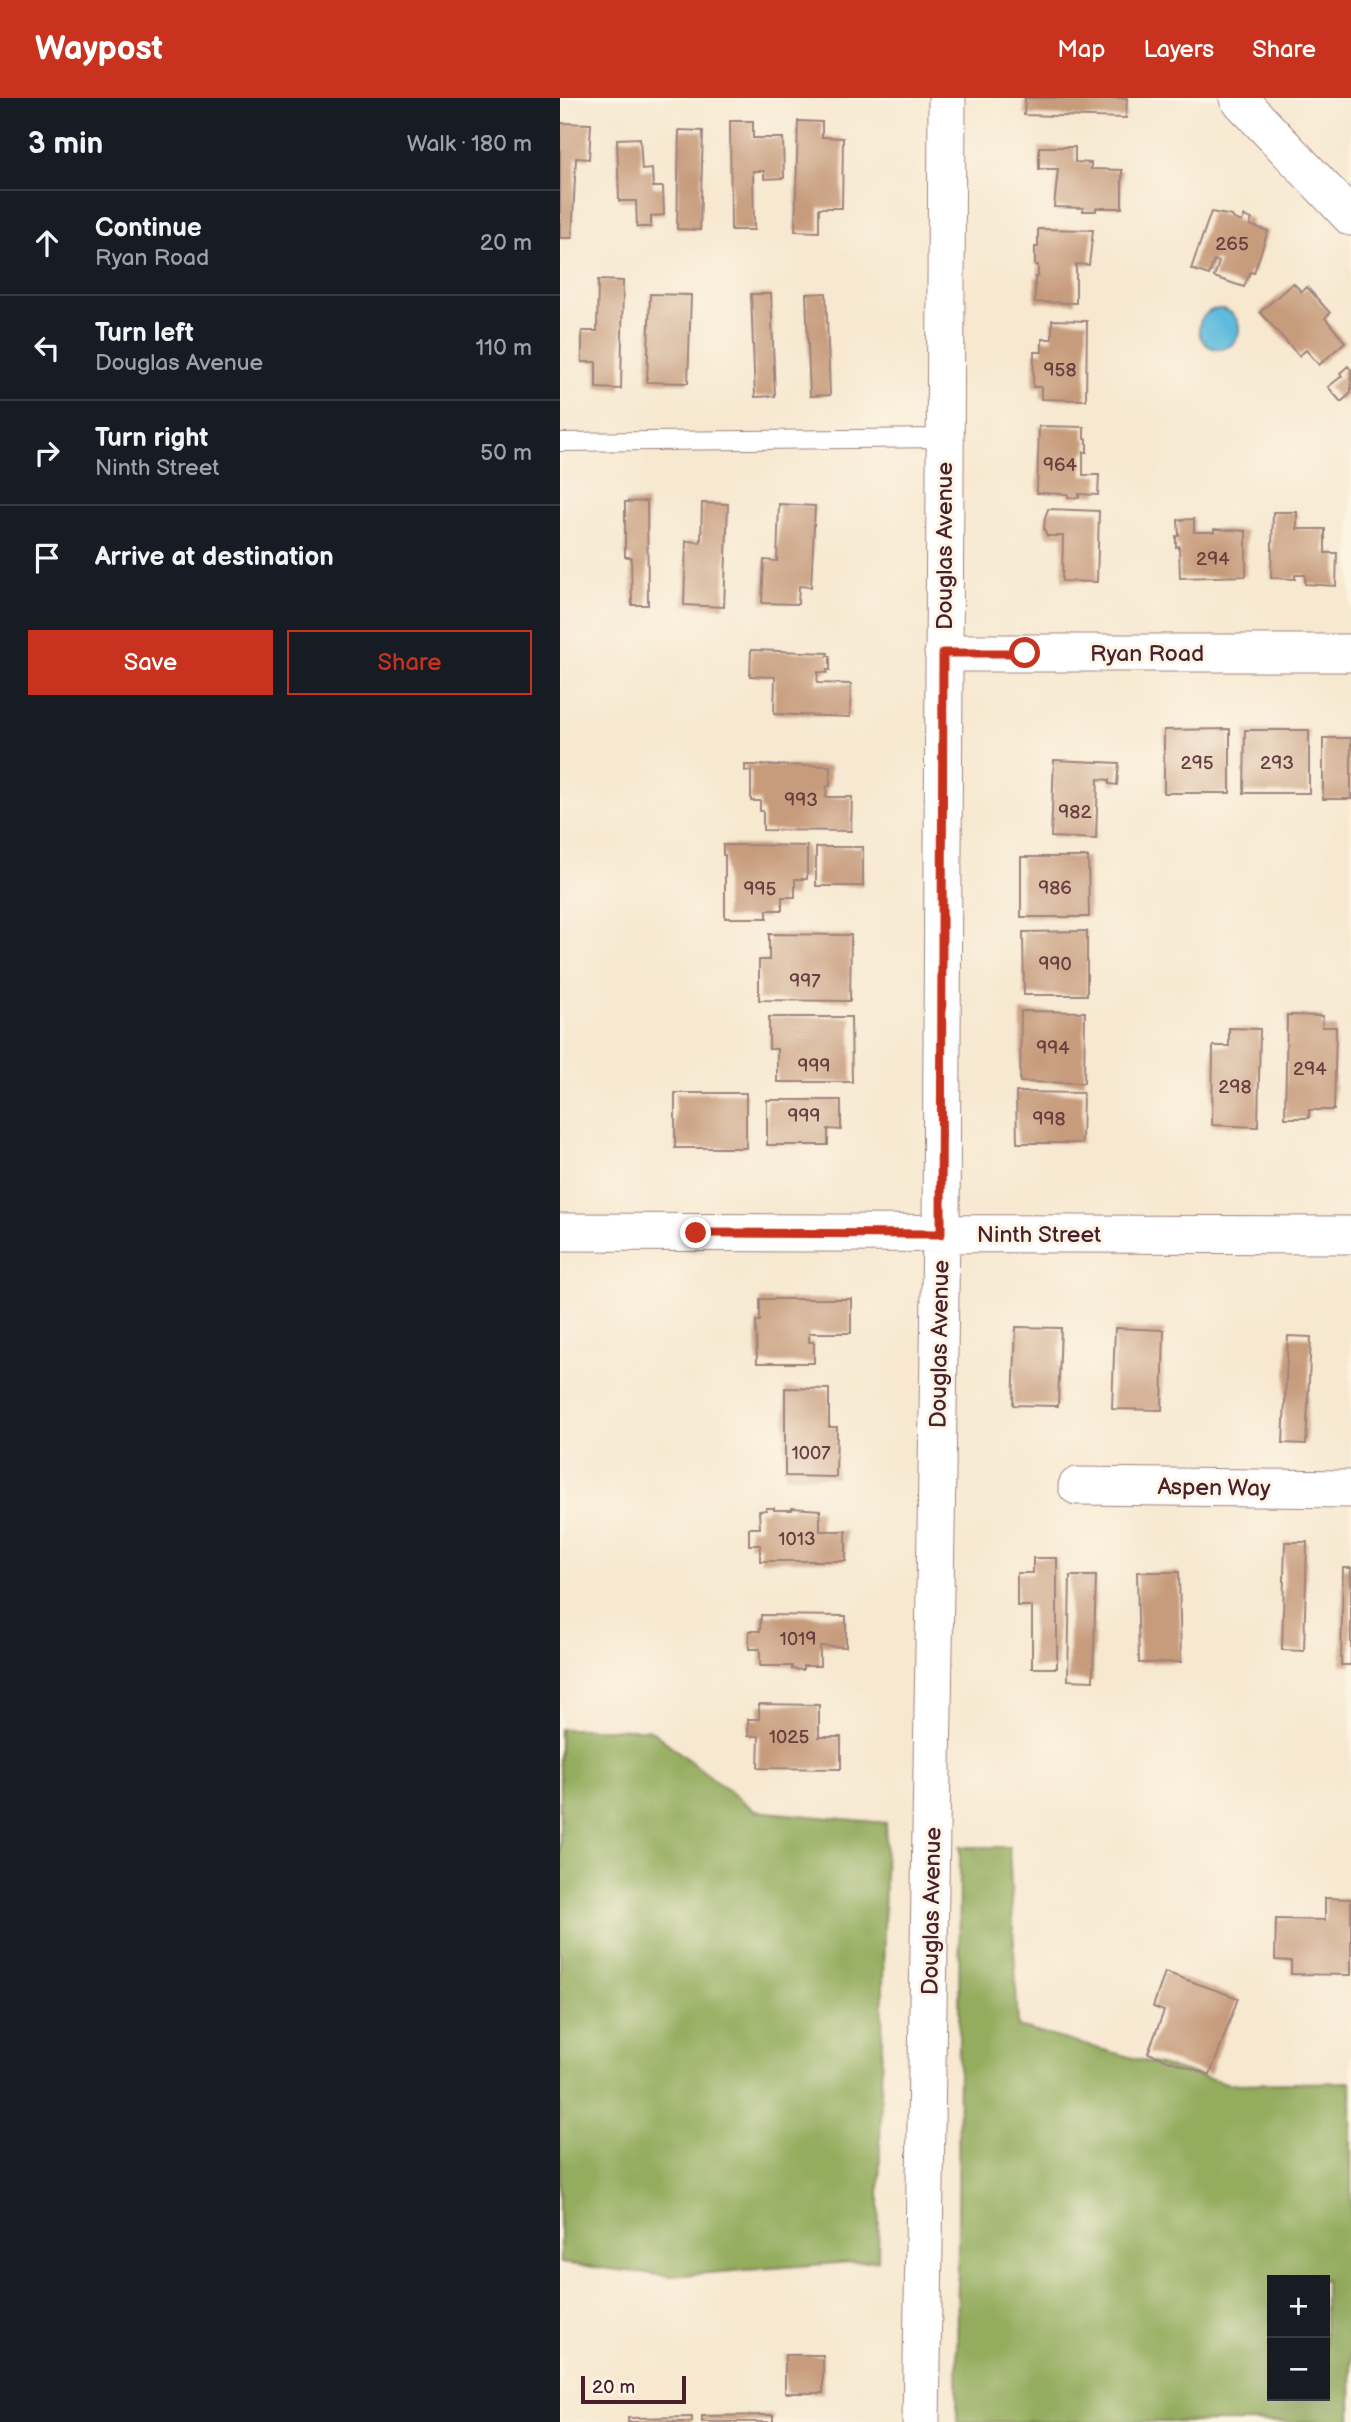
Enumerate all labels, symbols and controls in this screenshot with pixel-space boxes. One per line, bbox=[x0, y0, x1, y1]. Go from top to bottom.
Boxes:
text: Waypost bbox=[35, 29, 163, 69]
text: Map bbox=[1057, 35, 1105, 64]
text: Layers bbox=[1143, 35, 1214, 64]
text: Share bbox=[1252, 35, 1316, 64]
text: 3 min bbox=[28, 126, 103, 162]
text: Walk · 180 m bbox=[407, 130, 532, 158]
text: Continue bbox=[95, 213, 202, 244]
icon: ahead bbox=[28, 224, 66, 262]
text: 20 m bbox=[480, 229, 532, 257]
house number: 265 bbox=[1215, 233, 1249, 256]
text: Ryan Road bbox=[95, 244, 209, 272]
text: Turn left bbox=[95, 318, 194, 349]
icon: left bbox=[28, 329, 66, 367]
text: 110 m bbox=[475, 334, 532, 362]
text: Douglas Avenue bbox=[95, 349, 263, 377]
house number: 958 bbox=[1044, 359, 1076, 382]
text: Turn right bbox=[95, 423, 208, 454]
icon: right bbox=[28, 434, 66, 472]
text: 50 m bbox=[480, 439, 532, 467]
text: Ninth Street bbox=[95, 454, 219, 482]
house number: 964 bbox=[1043, 454, 1077, 477]
street label: Douglas Avenue bbox=[931, 462, 959, 630]
icon: arrive bbox=[28, 539, 66, 577]
text: Arrive at destination bbox=[95, 542, 334, 573]
house number: 294 bbox=[1196, 548, 1230, 571]
button: Save bbox=[28, 630, 273, 695]
button: Share bbox=[287, 630, 532, 695]
route start bbox=[1009, 637, 1040, 668]
street label: Ryan Road bbox=[1090, 640, 1204, 668]
house number: 295 bbox=[1180, 752, 1214, 775]
house number: 293 bbox=[1260, 752, 1294, 775]
house number: 993 bbox=[784, 789, 818, 812]
house number: 982 bbox=[1058, 801, 1092, 824]
house number: 986 bbox=[1038, 877, 1072, 900]
house number: 995 bbox=[744, 878, 777, 901]
house number: 990 bbox=[1038, 953, 1072, 976]
house number: 997 bbox=[789, 970, 821, 993]
house number: 994 bbox=[1036, 1037, 1070, 1060]
house number: 999 bbox=[798, 1055, 830, 1078]
house number: 294 bbox=[1293, 1058, 1327, 1081]
house number: 298 bbox=[1218, 1076, 1252, 1099]
house number: 999 bbox=[788, 1105, 820, 1128]
house number: 998 bbox=[1032, 1108, 1066, 1131]
route end bbox=[680, 1217, 711, 1248]
street label: Ninth Street bbox=[977, 1221, 1101, 1249]
street label: Douglas Avenue bbox=[925, 1260, 955, 1428]
house number: 1007 bbox=[791, 1442, 831, 1465]
street label: Aspen Way bbox=[1157, 1473, 1271, 1503]
house number: 1013 bbox=[778, 1528, 816, 1551]
house number: 1019 bbox=[780, 1628, 816, 1651]
house number: 1025 bbox=[769, 1726, 809, 1749]
street label: Douglas Avenue bbox=[917, 1827, 947, 1995]
map controls bbox=[1267, 2275, 1330, 2401]
button: + bbox=[1267, 2275, 1330, 2338]
button: − bbox=[1267, 2338, 1330, 2401]
scale bar bbox=[581, 2373, 686, 2405]
text: 20 m bbox=[592, 2376, 635, 2399]

